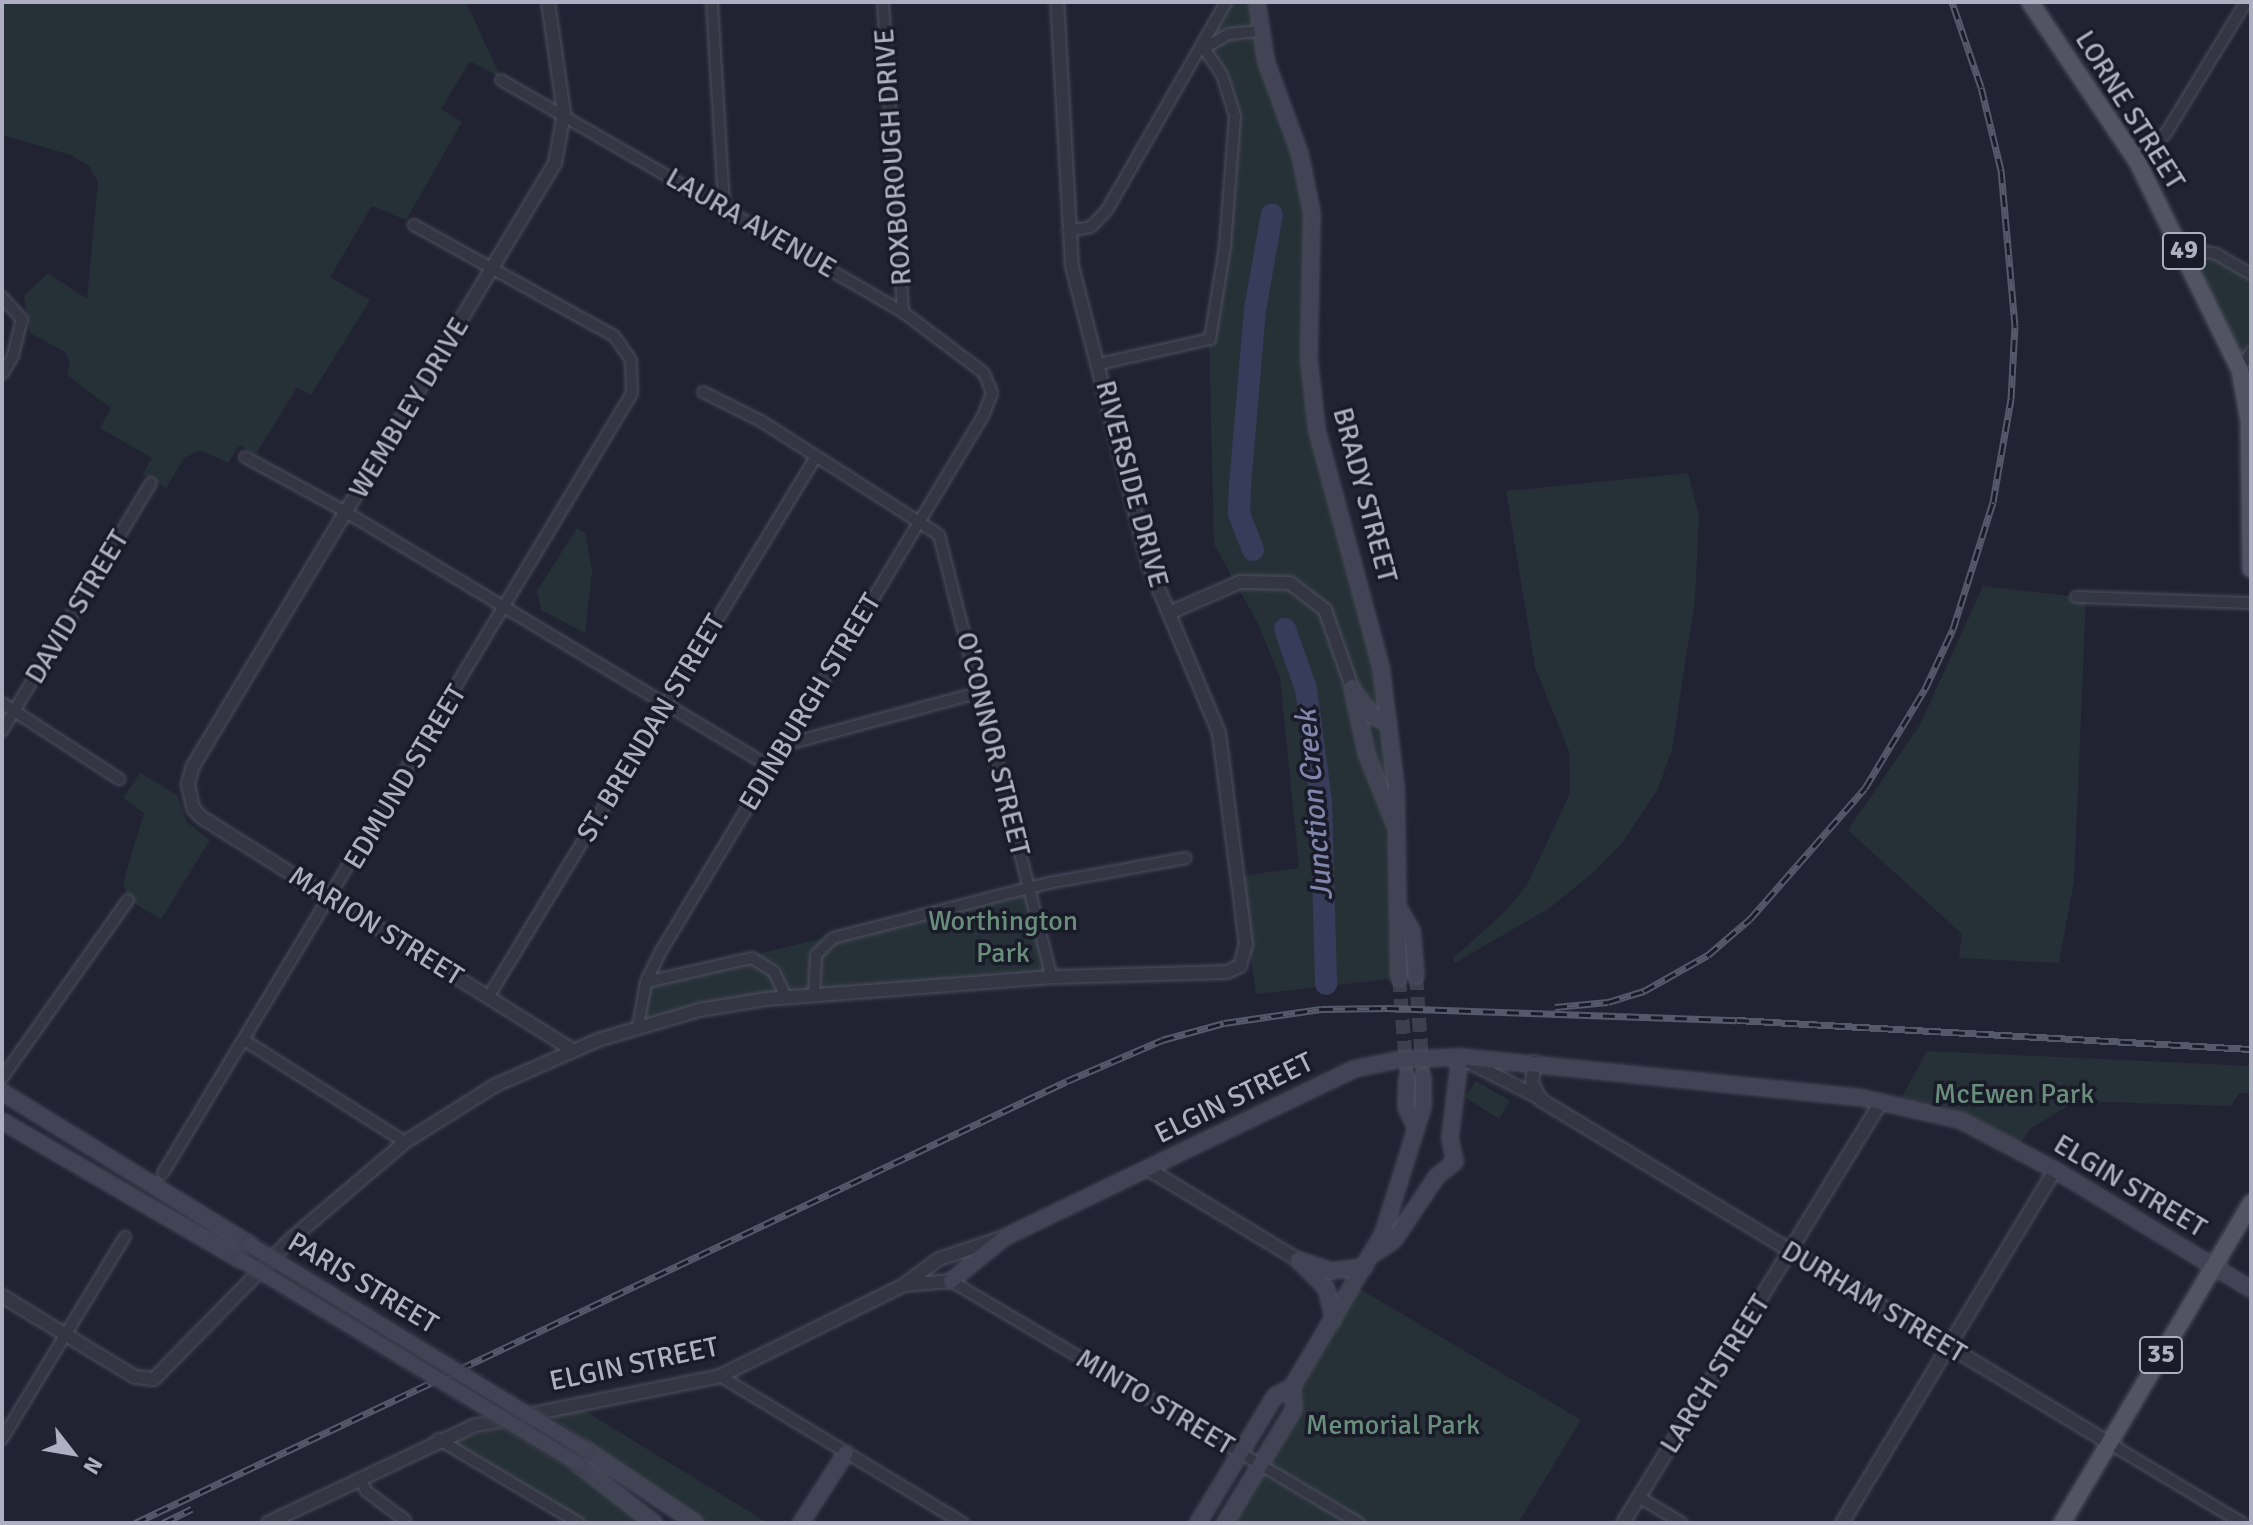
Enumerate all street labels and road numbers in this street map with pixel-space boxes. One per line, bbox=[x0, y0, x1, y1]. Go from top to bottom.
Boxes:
street label: LORNE STREET bbox=[2068, 24, 2192, 196]
street label: ROXBOROUGH DRIVE bbox=[867, 27, 919, 287]
street label: LAURA AVENUE bbox=[660, 161, 842, 285]
road number: 49 bbox=[2160, 229, 2208, 273]
street label: WEMBLEY DRIVE bbox=[342, 312, 476, 504]
street label: RIVERSIDE DRIVE bbox=[1088, 377, 1176, 591]
street label: BRADY STREET bbox=[1326, 404, 1404, 586]
street label: DAVID STREET bbox=[18, 524, 136, 690]
street label: EDINBURGH STREET bbox=[732, 587, 888, 817]
street label: ST. BRENDAN STREET bbox=[570, 608, 732, 848]
street label: O'CONNOR STREET bbox=[949, 629, 1037, 859]
street label: EDMUND STREET bbox=[337, 679, 473, 875]
street label: MARION STREET bbox=[283, 859, 469, 993]
street label: ELGIN STREET bbox=[1149, 1045, 1319, 1151]
street label: ELGIN STREET bbox=[2048, 1127, 2212, 1245]
street label: PARIS STREET bbox=[282, 1225, 444, 1341]
street label: DURHAM STREET bbox=[1776, 1234, 1972, 1370]
street label: LARCH STREET bbox=[1653, 1288, 1777, 1460]
street label: ELGIN STREET bbox=[546, 1330, 722, 1398]
road number: 35 bbox=[2137, 1333, 2185, 1377]
street label: MINTO STREET bbox=[1070, 1342, 1240, 1462]

